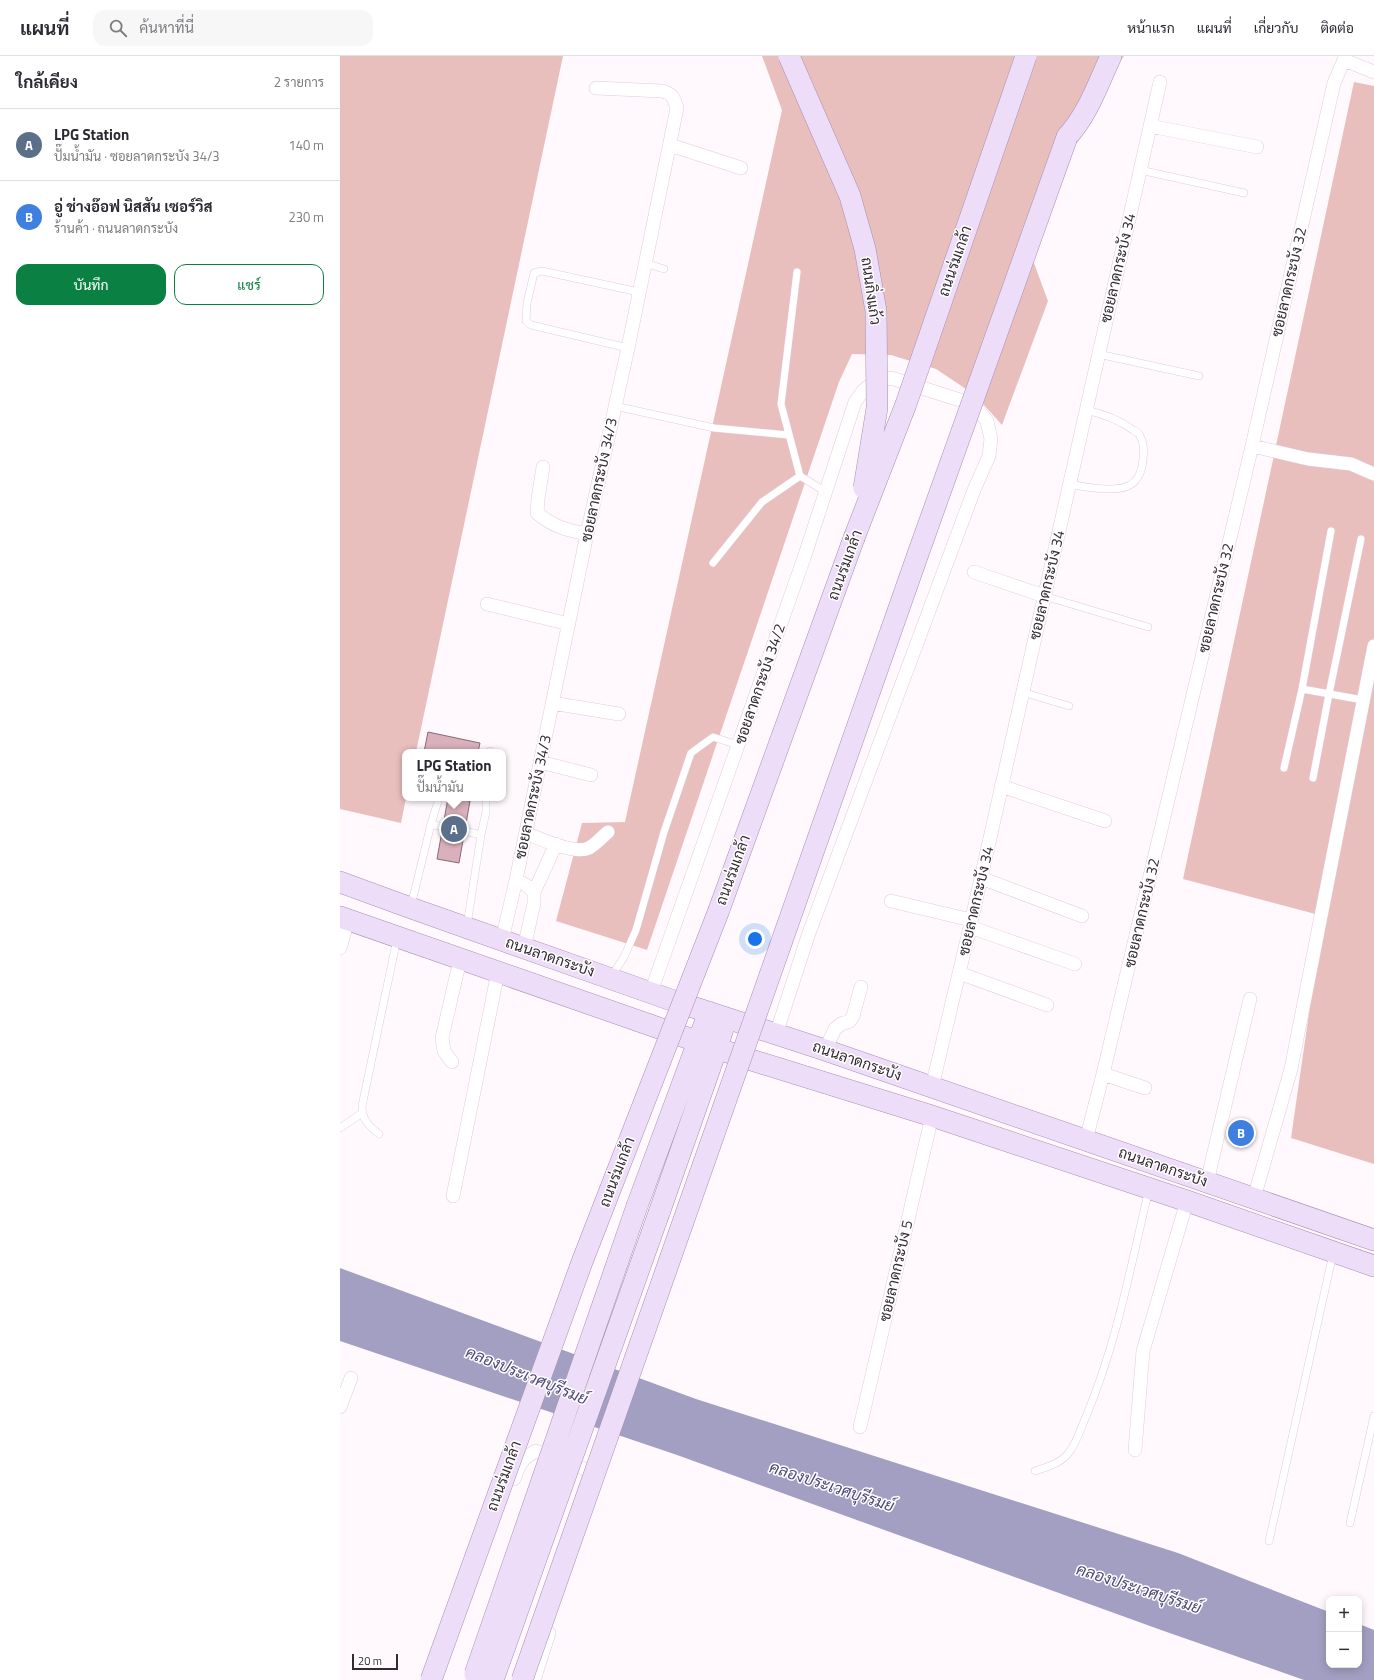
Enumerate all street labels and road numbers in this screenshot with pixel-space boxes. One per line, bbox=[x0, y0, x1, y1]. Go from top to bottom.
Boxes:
street label: ซอยลาดกระบัง 34 bbox=[1094, 211, 1141, 325]
street label: ถนนร่มเกล้า bbox=[932, 222, 977, 299]
street label: ซอยลาดกระบัง 32 bbox=[1265, 225, 1312, 339]
street label: ถนนกิ่งแก้ว bbox=[855, 255, 890, 326]
street label: ซอยลาดกระบัง 34/3 bbox=[574, 416, 623, 544]
street label: ถนนร่มเกล้า bbox=[821, 526, 868, 603]
street label: ซอยลาดกระบัง 34 bbox=[1023, 528, 1070, 642]
street label: ซอยลาดกระบัง 32 bbox=[1192, 541, 1239, 655]
street label: ซอยลาดกระบัง 34/2 bbox=[728, 620, 791, 747]
street label: ซอยลาดกระบัง 34/3 bbox=[508, 733, 557, 861]
street label: ถนนร่มเกล้า bbox=[709, 831, 756, 908]
street label: ซอยลาดกระบัง 34 bbox=[952, 844, 999, 958]
street label: ซอยลาดกระบัง 32 bbox=[1118, 856, 1165, 970]
street label: ถนนลาดกระบัง bbox=[502, 931, 598, 983]
street label: ถนนลาดกระบัง bbox=[809, 1035, 905, 1087]
street label: ถนนร่มเกล้า bbox=[593, 1133, 640, 1210]
street label: ถนนลาดกระบัง bbox=[1115, 1141, 1211, 1193]
street label: ซอยลาดกระบัง 5 bbox=[873, 1218, 918, 1324]
street label: ถนนร่มเกล้า bbox=[480, 1437, 527, 1514]

